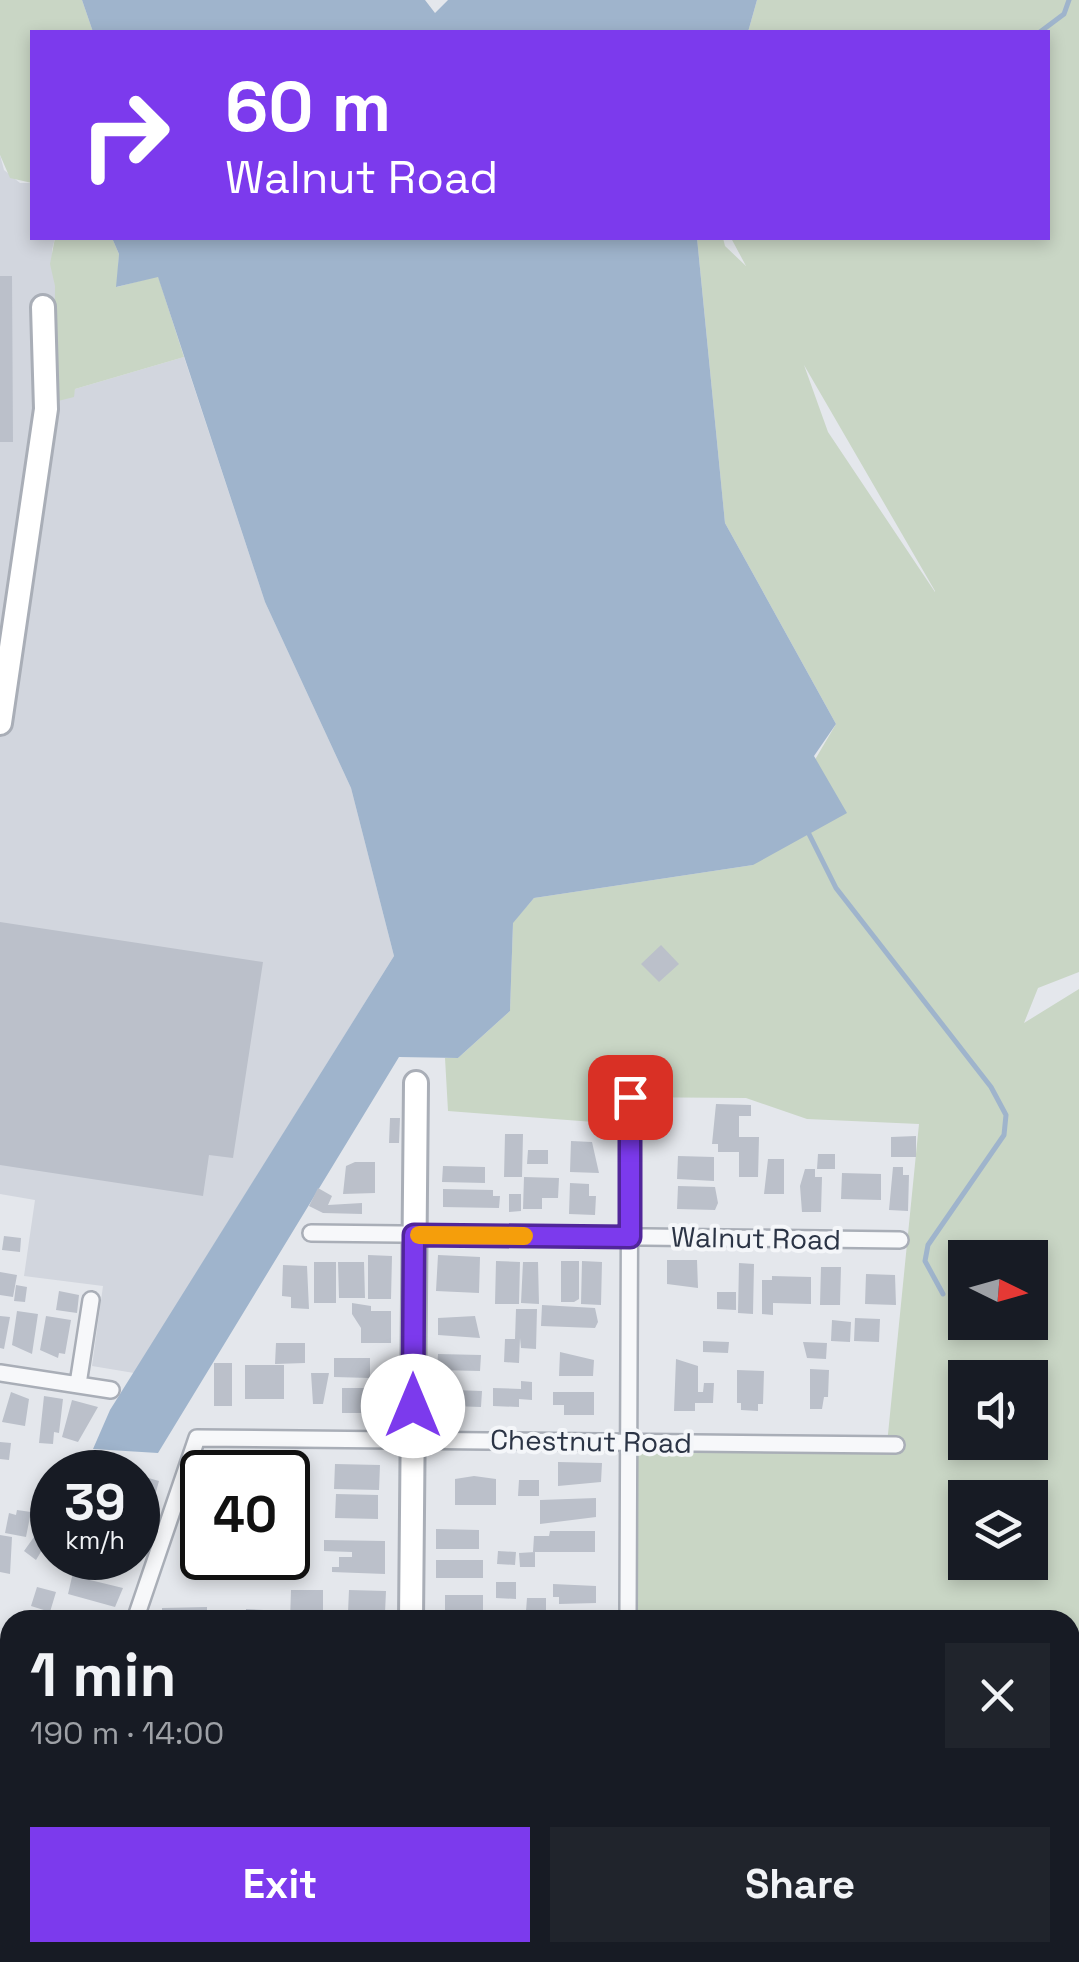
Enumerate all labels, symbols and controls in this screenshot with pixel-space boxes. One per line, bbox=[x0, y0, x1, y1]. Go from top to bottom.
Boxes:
text: 60 m bbox=[225, 62, 391, 151]
icon: right bbox=[60, 70, 190, 200]
text: Walnut Road bbox=[225, 149, 498, 206]
pin bbox=[588, 1055, 673, 1140]
icon: arrive bbox=[603, 1070, 658, 1125]
street label: Walnut Road bbox=[671, 1219, 841, 1257]
north arrow bbox=[948, 1240, 1048, 1340]
map controls bbox=[948, 1240, 1048, 1580]
position arrow bbox=[361, 1354, 465, 1458]
button: sound bbox=[948, 1360, 1048, 1460]
street label: Chestnut Road bbox=[490, 1421, 692, 1461]
speed limit sign: 40 bbox=[180, 1450, 310, 1580]
text: 39 bbox=[64, 1471, 126, 1535]
button: layers bbox=[948, 1480, 1048, 1580]
text: km/h bbox=[65, 1524, 125, 1556]
text: 1 min bbox=[30, 1637, 177, 1714]
button: close bbox=[945, 1643, 1050, 1748]
text: 190 m · 14:00 bbox=[30, 1713, 224, 1753]
button: Exit bbox=[30, 1827, 530, 1942]
button: Share bbox=[550, 1827, 1050, 1942]

